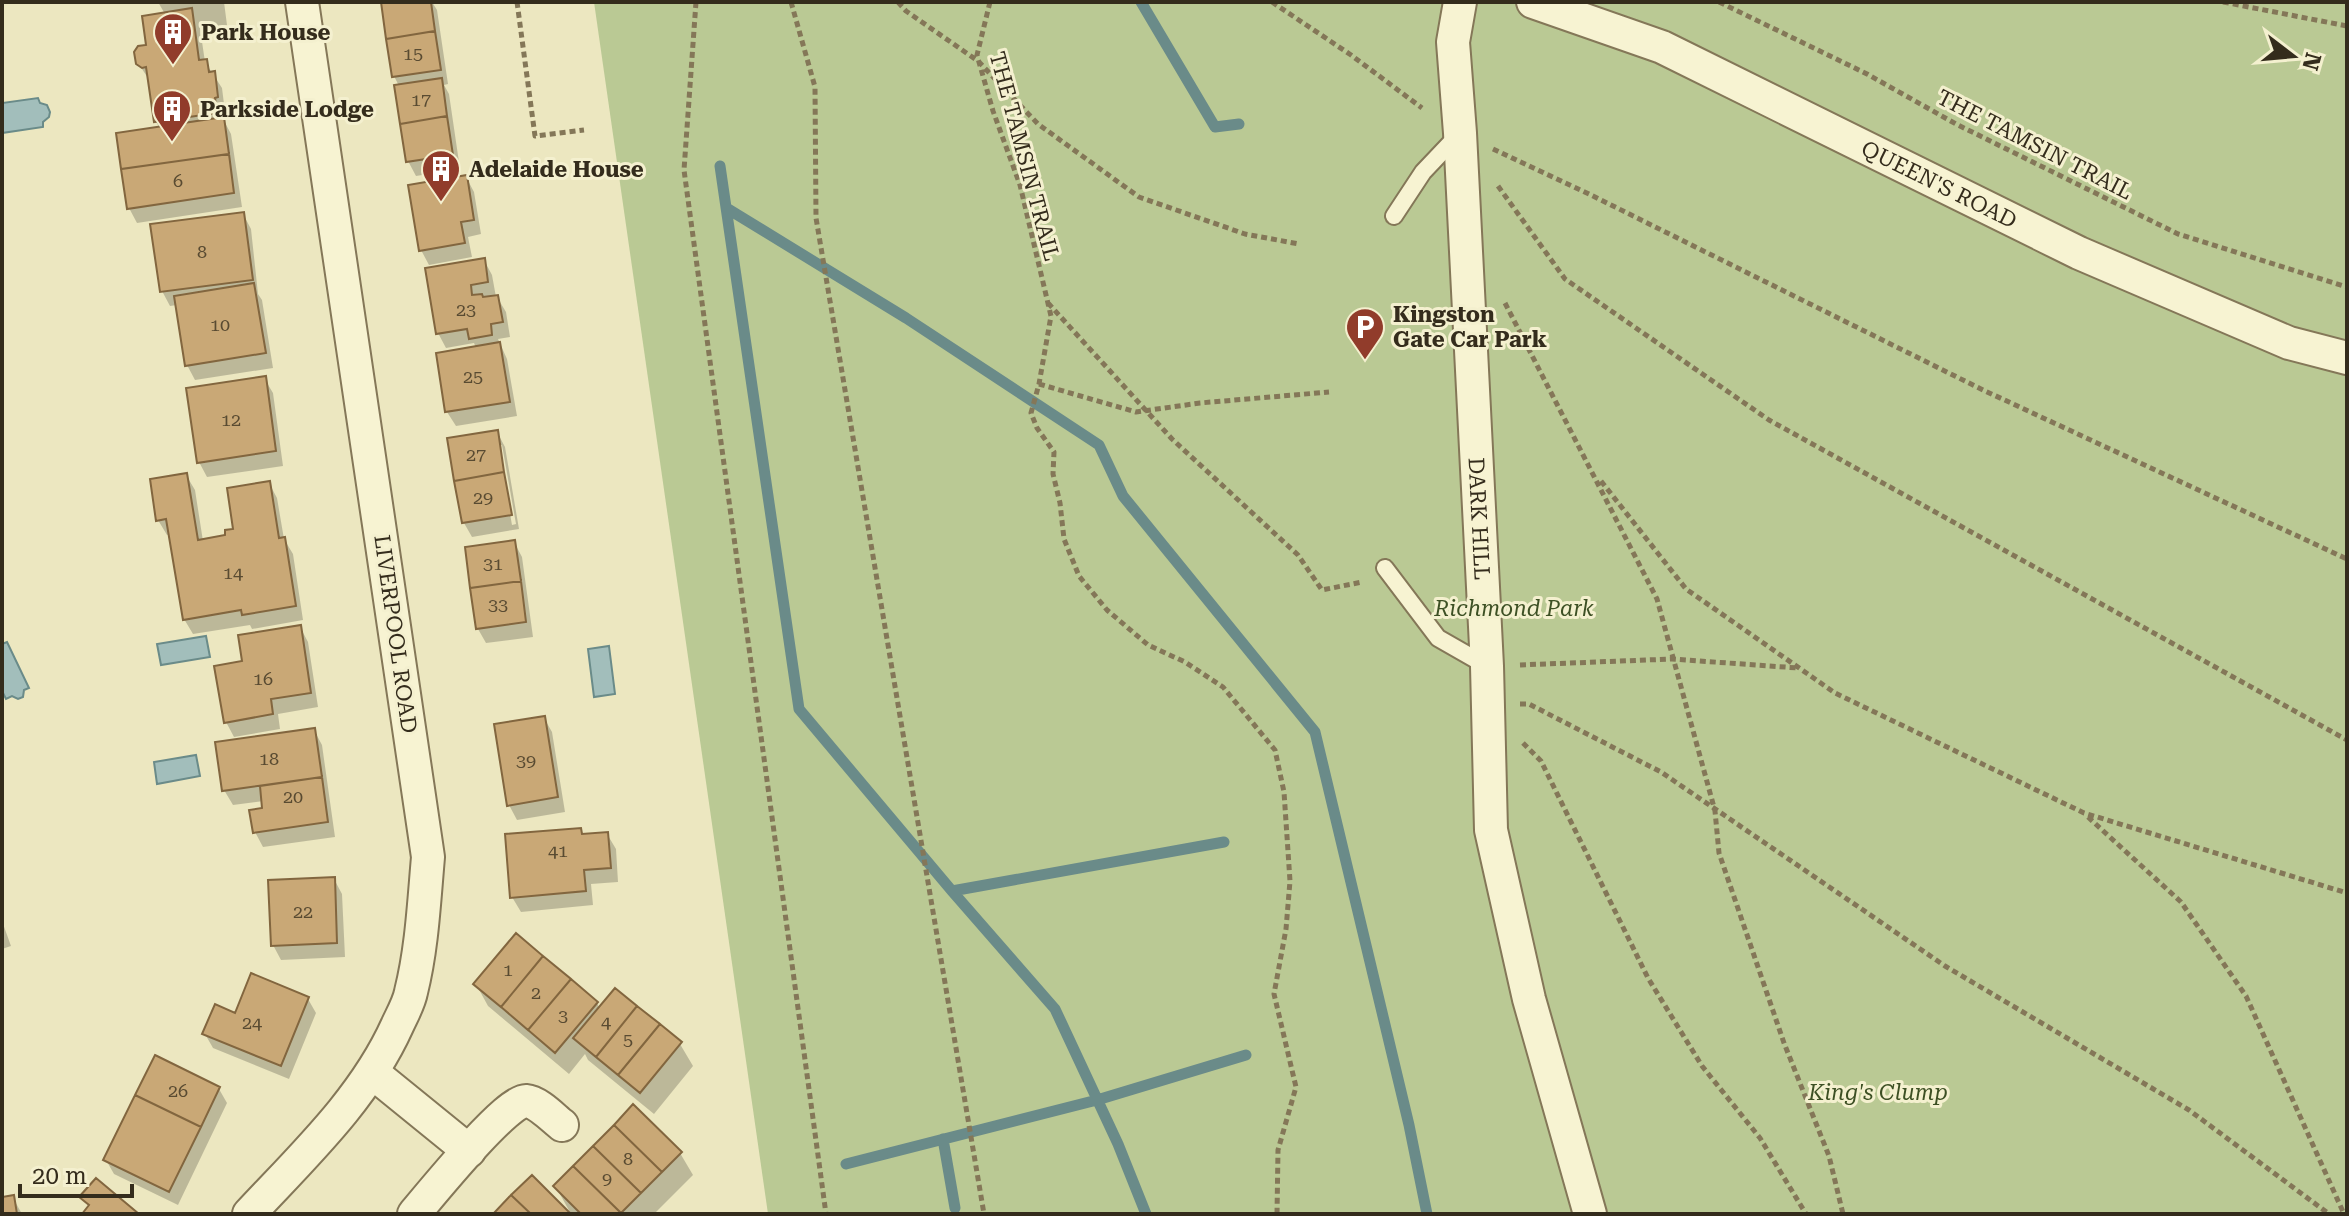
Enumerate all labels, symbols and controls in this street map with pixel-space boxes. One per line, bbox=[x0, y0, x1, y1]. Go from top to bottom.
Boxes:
building icon: Park House bbox=[152, 11, 194, 66]
north arrow bbox=[2253, 16, 2333, 96]
place label: Park House bbox=[201, 20, 330, 45]
house number: 15 bbox=[403, 43, 423, 64]
street label: THE TAMSIN TRAIL bbox=[985, 49, 1064, 263]
text: N bbox=[2297, 50, 2326, 73]
street label: THE TAMSIN TRAIL bbox=[1933, 84, 2137, 205]
building icon: Parkside Lodge bbox=[151, 88, 193, 143]
house number: 17 bbox=[411, 89, 431, 110]
place label: Parkside Lodge bbox=[200, 97, 374, 122]
street label: QUEEN'S ROAD bbox=[1857, 136, 2021, 233]
building icon: Adelaide House bbox=[420, 148, 462, 203]
place label: Adelaide House bbox=[469, 157, 644, 182]
house number: 6 bbox=[173, 170, 183, 191]
house number: 8 bbox=[197, 241, 207, 262]
house number: 23 bbox=[456, 299, 476, 320]
place label: Kingston Gate Car Park bbox=[1393, 302, 1547, 352]
parking icon: Kingston Gate Car Park bbox=[1344, 306, 1386, 361]
house number: 10 bbox=[210, 314, 230, 335]
house number: 25 bbox=[463, 366, 483, 387]
house number: 12 bbox=[221, 409, 241, 430]
house number: 27 bbox=[466, 444, 486, 465]
street label: DARK HILL bbox=[1463, 457, 1495, 581]
house number: 29 bbox=[473, 487, 493, 508]
street label: LIVERPOOL ROAD bbox=[369, 533, 422, 735]
house number: 31 bbox=[483, 553, 503, 574]
house number: 14 bbox=[223, 562, 243, 583]
house number: 33 bbox=[488, 594, 508, 615]
park label: Richmond Park bbox=[1433, 596, 1594, 621]
house number: 16 bbox=[253, 668, 273, 689]
house number: 18 bbox=[259, 748, 279, 769]
house number: 39 bbox=[516, 750, 536, 771]
house number: 20 bbox=[283, 786, 303, 807]
house number: 41 bbox=[548, 840, 568, 861]
house number: 22 bbox=[293, 901, 313, 922]
house number: 1 bbox=[503, 959, 513, 980]
house number: 2 bbox=[531, 982, 541, 1003]
house number: 3 bbox=[558, 1005, 568, 1026]
house number: 4 bbox=[601, 1011, 611, 1032]
house number: 24 bbox=[242, 1012, 262, 1033]
house number: 5 bbox=[623, 1029, 633, 1050]
house number: 26 bbox=[168, 1080, 188, 1101]
park label: King's Clump bbox=[1807, 1080, 1948, 1105]
scale bar bbox=[20, 1148, 132, 1198]
house number: 8 bbox=[623, 1148, 633, 1169]
text: 20 m bbox=[32, 1162, 87, 1190]
house number: 9 bbox=[602, 1168, 612, 1189]

